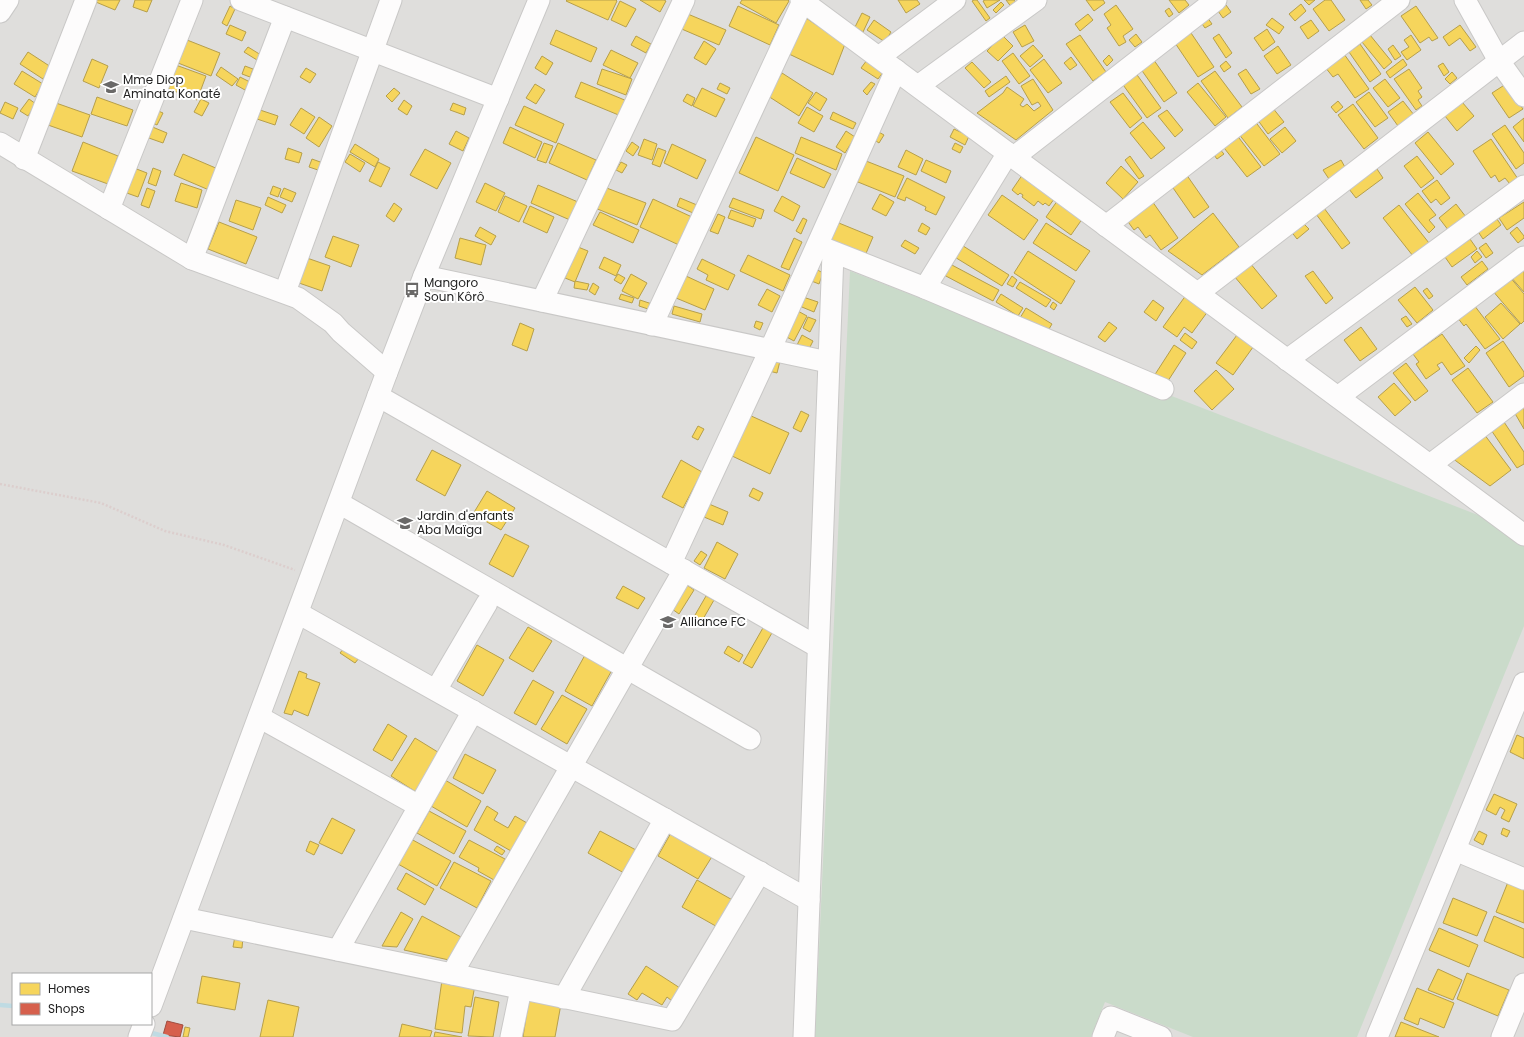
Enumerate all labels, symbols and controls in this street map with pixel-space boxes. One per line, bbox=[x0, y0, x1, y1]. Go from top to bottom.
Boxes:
place label: Mme Diop Aminata Konaté bbox=[123, 71, 220, 102]
school or university icon: Mme Diop Aminata Konaté bbox=[102, 78, 120, 96]
place label: Mangoro Soun Kôrô bbox=[424, 274, 485, 305]
bus stop icon: Mangoro Soun Kôrô bbox=[403, 281, 421, 299]
place label: Jardin d'enfants Aba Maïga bbox=[417, 507, 513, 538]
school or university icon: Jardin d'enfants Aba Maïga bbox=[396, 514, 414, 532]
school or university icon: Alliance FC bbox=[659, 613, 677, 631]
place label: Alliance FC bbox=[680, 613, 746, 630]
legend bbox=[12, 973, 152, 1025]
text: Homes bbox=[48, 980, 90, 997]
text: Shops bbox=[48, 1000, 85, 1017]

